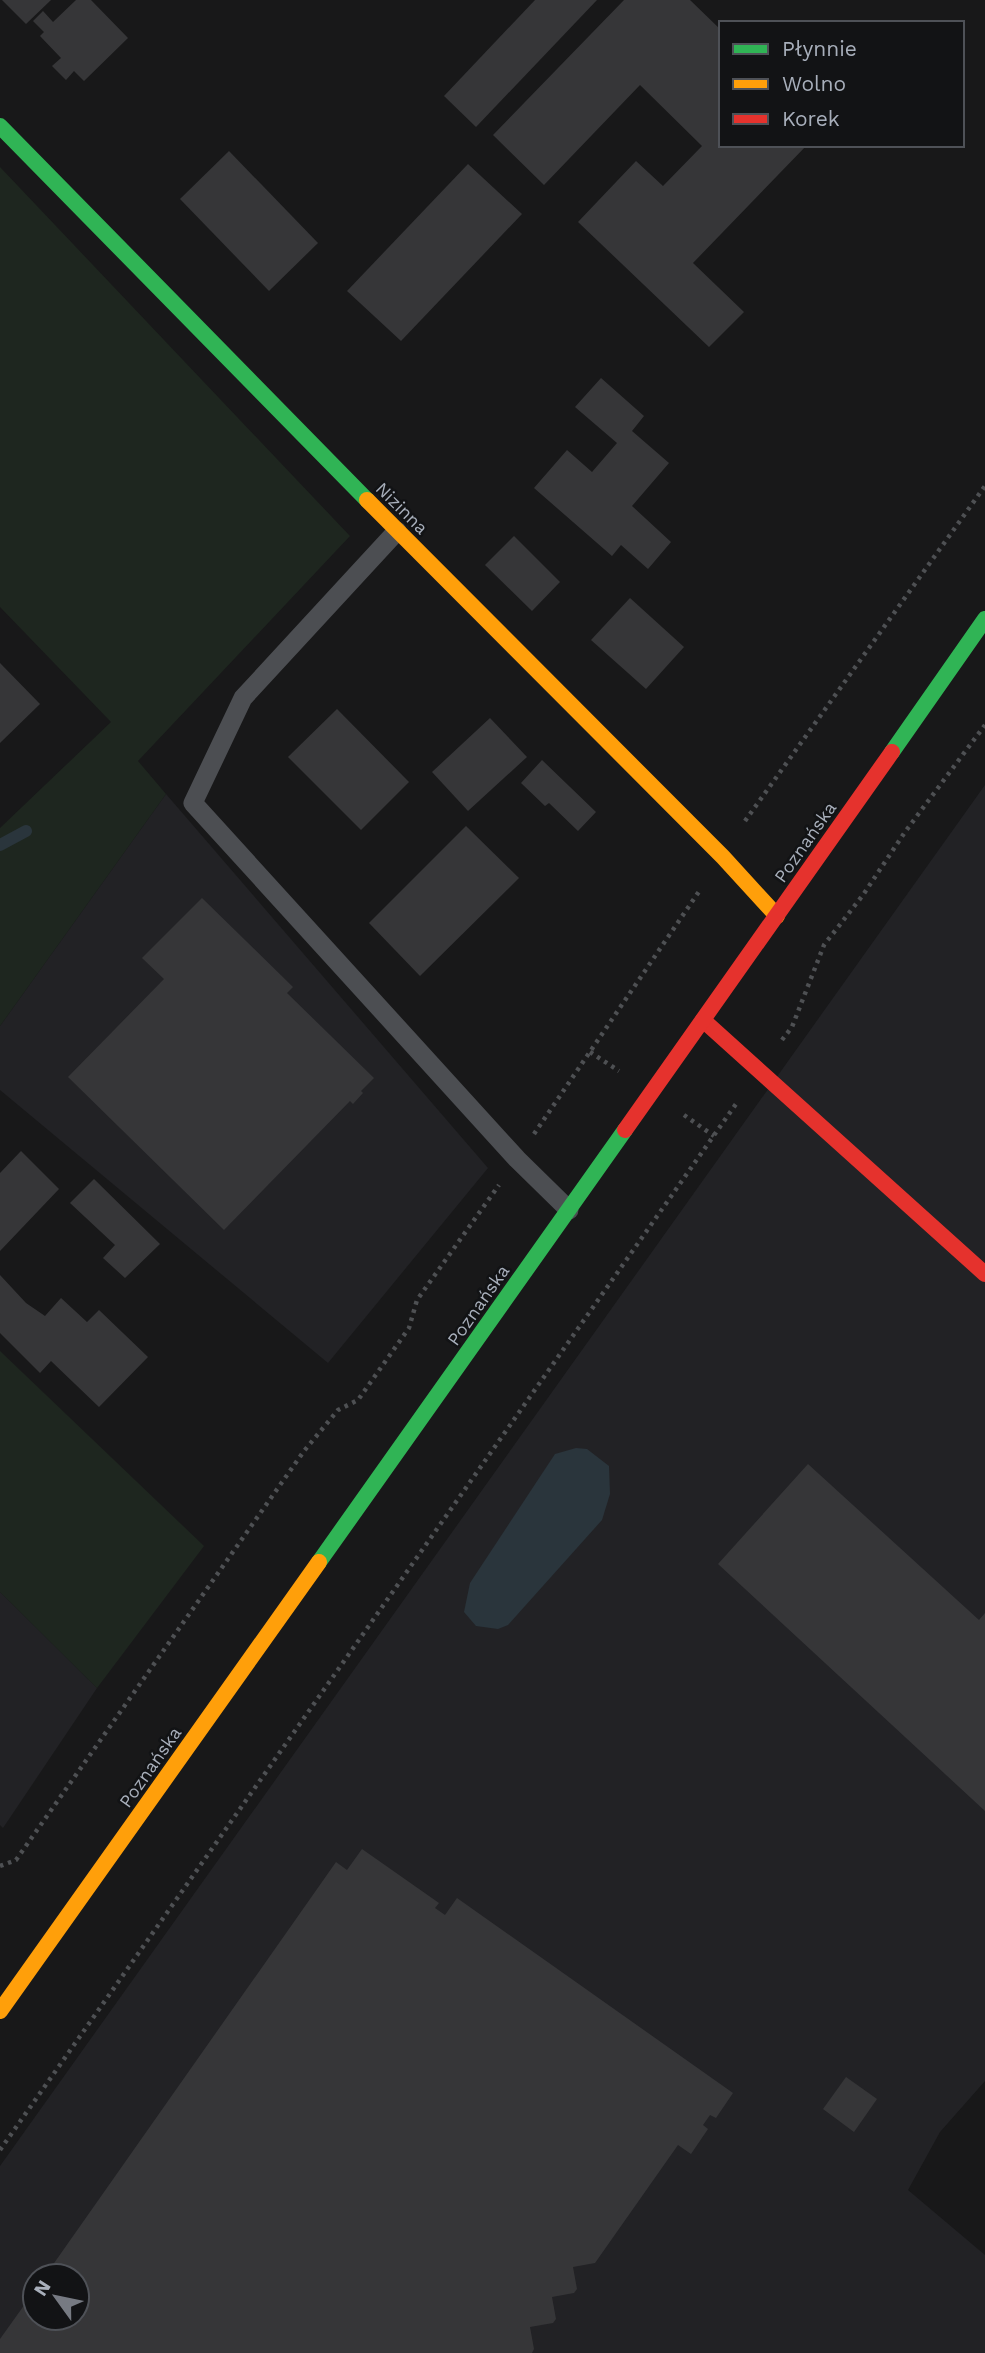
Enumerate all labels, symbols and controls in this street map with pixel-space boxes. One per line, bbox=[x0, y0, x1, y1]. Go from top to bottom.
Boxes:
legend bbox=[719, 21, 964, 147]
text: Płynnie bbox=[782, 36, 857, 61]
text: Wolno bbox=[782, 71, 846, 96]
text: Korek bbox=[782, 106, 840, 131]
street label: Nizinna bbox=[372, 478, 432, 538]
street label: Poznańska bbox=[770, 798, 840, 886]
street label: Poznańska bbox=[443, 1261, 513, 1349]
street label: Poznańska bbox=[115, 1723, 185, 1811]
north arrow bbox=[21, 2262, 91, 2332]
text: N bbox=[29, 2276, 56, 2300]

